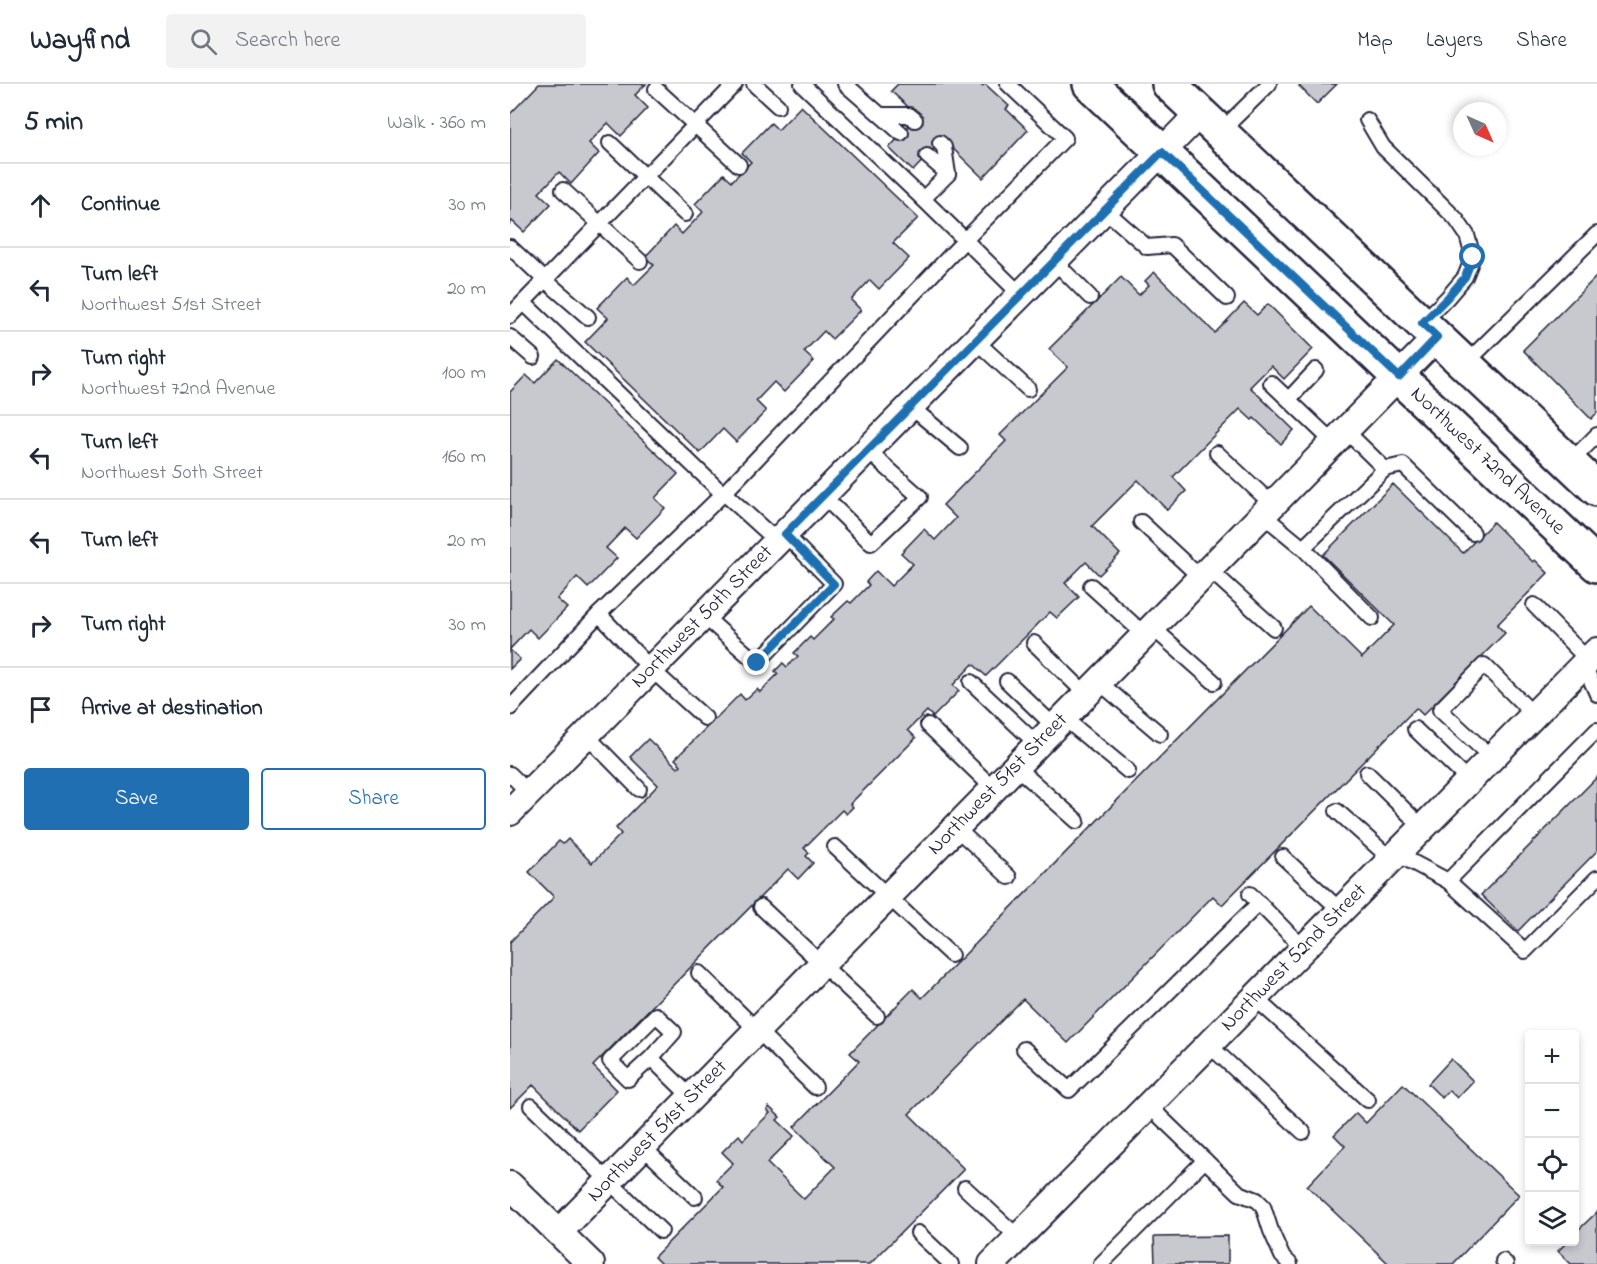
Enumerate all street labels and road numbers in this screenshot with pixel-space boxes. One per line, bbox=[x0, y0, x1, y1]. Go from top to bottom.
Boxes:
street label: Northwest 72nd Avenue bbox=[1403, 380, 1572, 543]
street label: Northwest 50th Street bbox=[625, 538, 780, 696]
street label: Northwest 51st Street bbox=[921, 706, 1075, 863]
street label: Northwest 52nd Street bbox=[1214, 877, 1374, 1039]
street label: Northwest 51st Street bbox=[581, 1053, 735, 1210]

